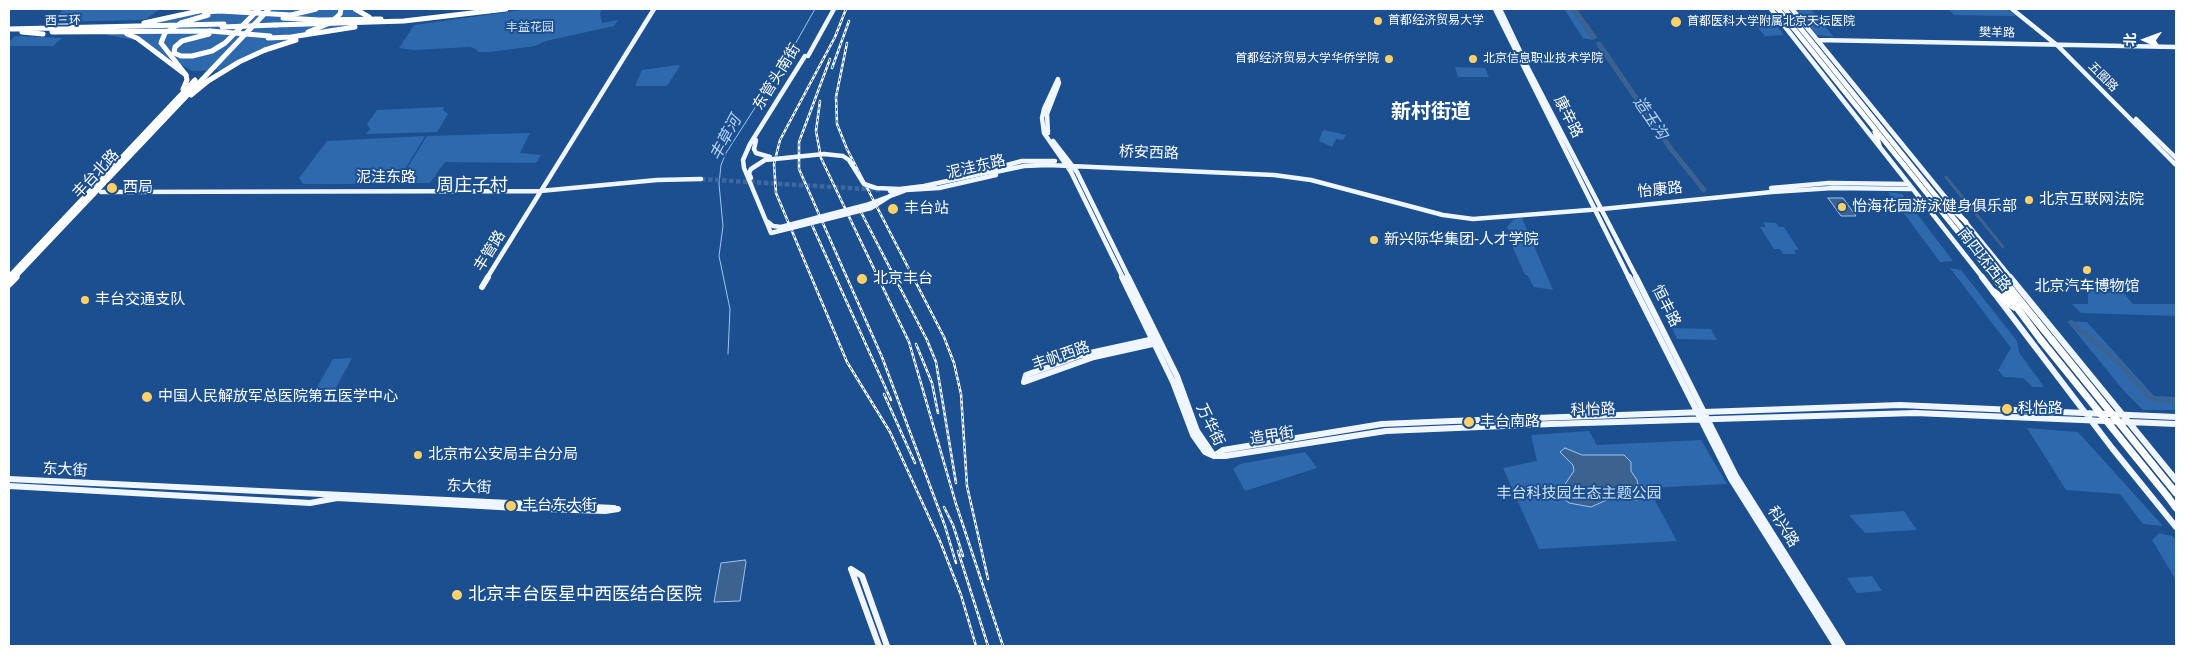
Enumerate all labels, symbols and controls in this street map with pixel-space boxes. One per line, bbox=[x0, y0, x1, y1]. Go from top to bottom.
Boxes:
street label: 西三环 bbox=[45, 13, 81, 29]
place label: 首都经济贸易大学 bbox=[1388, 14, 1484, 28]
marker: 首都经济贸易大学 bbox=[1372, 15, 1384, 27]
marker: 首都医科大学附属北京天坛医院 bbox=[1669, 15, 1683, 29]
place label: 首都医科大学附属北京天坛医院 bbox=[1687, 15, 1855, 29]
north arrow bbox=[2120, 15, 2170, 65]
park label: 丰益花园 bbox=[506, 21, 554, 35]
street label: 樊羊路 bbox=[1979, 25, 2015, 41]
text: 北 bbox=[2120, 32, 2139, 47]
street label: 东管头南街 bbox=[749, 40, 805, 114]
place label: 首都经济贸易大学华侨学院 bbox=[1235, 52, 1379, 66]
place label: 北京信息职业技术学院 bbox=[1483, 52, 1603, 66]
marker: 首都经济贸易大学华侨学院 bbox=[1383, 53, 1395, 65]
marker: 北京信息职业技术学院 bbox=[1467, 53, 1479, 65]
street label: 五圈路 bbox=[2085, 59, 2121, 95]
street label: 康辛路 bbox=[1550, 93, 1586, 141]
water label: 造玉沟 bbox=[1629, 93, 1671, 143]
district label: 新村街道 bbox=[1391, 100, 1471, 124]
water label: 丰草河 bbox=[706, 112, 746, 164]
street label: 桥安西路 bbox=[1119, 143, 1179, 163]
street label: 丰台北路 bbox=[69, 146, 123, 202]
street label: 泥洼东路 bbox=[945, 151, 1007, 183]
street label: 泥洼东路 bbox=[356, 169, 416, 187]
district label: 周庄子村 bbox=[436, 175, 508, 197]
place label: 西局 bbox=[123, 179, 153, 197]
street label: 怡康路 bbox=[1637, 179, 1683, 201]
marker: 西局 bbox=[105, 181, 119, 195]
place label: 北京互联网法院 bbox=[2039, 191, 2144, 209]
marker: 北京互联网法院 bbox=[2023, 194, 2035, 206]
place label: 怡海花园游泳健身俱乐部 bbox=[1852, 198, 2017, 216]
place label: 丰台站 bbox=[904, 200, 949, 218]
marker: 怡海花园游泳健身俱乐部 bbox=[1836, 201, 1848, 213]
marker: 丰台站 bbox=[886, 202, 900, 216]
street label: 南四环西路 bbox=[1954, 225, 2014, 295]
street label: 丰管路 bbox=[470, 227, 510, 275]
place label: 新兴际华集团-人才学院 bbox=[1384, 231, 1539, 249]
marker: 新兴际华集团-人才学院 bbox=[1368, 234, 1380, 246]
marker: 北京汽车博物馆 bbox=[2081, 264, 2093, 276]
place label: 北京丰台 bbox=[873, 270, 933, 288]
marker: 北京丰台 bbox=[855, 272, 869, 286]
place label: 北京汽车博物馆 bbox=[2035, 278, 2139, 296]
street label: 恒丰路 bbox=[1648, 282, 1684, 330]
place label: 丰台交通支队 bbox=[95, 291, 185, 309]
marker: 丰台交通支队 bbox=[79, 294, 91, 306]
street label: 丰帆西路 bbox=[1030, 338, 1092, 374]
place label: 中国人民解放军总医院第五医学中心 bbox=[158, 388, 398, 406]
marker: 中国人民解放军总医院第五医学中心 bbox=[140, 390, 154, 404]
street label: 科怡路 bbox=[1570, 400, 1616, 420]
place label: 科怡路 bbox=[2018, 400, 2063, 418]
street label: 万华街 bbox=[1192, 401, 1228, 449]
marker: 科怡路 bbox=[2000, 402, 2014, 416]
place label: 丰台南路 bbox=[1480, 413, 1540, 431]
marker: 丰台南路 bbox=[1462, 415, 1476, 429]
street label: 造甲街 bbox=[1248, 424, 1296, 448]
place label: 北京市公安局丰台分局 bbox=[428, 446, 578, 464]
marker: 北京市公安局丰台分局 bbox=[412, 449, 424, 461]
street label: 东大街 bbox=[42, 460, 88, 480]
street label: 东大街 bbox=[446, 477, 492, 497]
park label: 丰台科技园生态主题公园 bbox=[1497, 485, 1661, 503]
place label: 丰台东大街 bbox=[522, 497, 597, 515]
marker: 丰台东大街 bbox=[504, 499, 518, 513]
street label: 科兴路 bbox=[1763, 503, 1803, 551]
place label: 北京丰台医星中西医结合医院 bbox=[468, 584, 702, 606]
marker: 北京丰台医星中西医结合医院 bbox=[450, 588, 464, 602]

